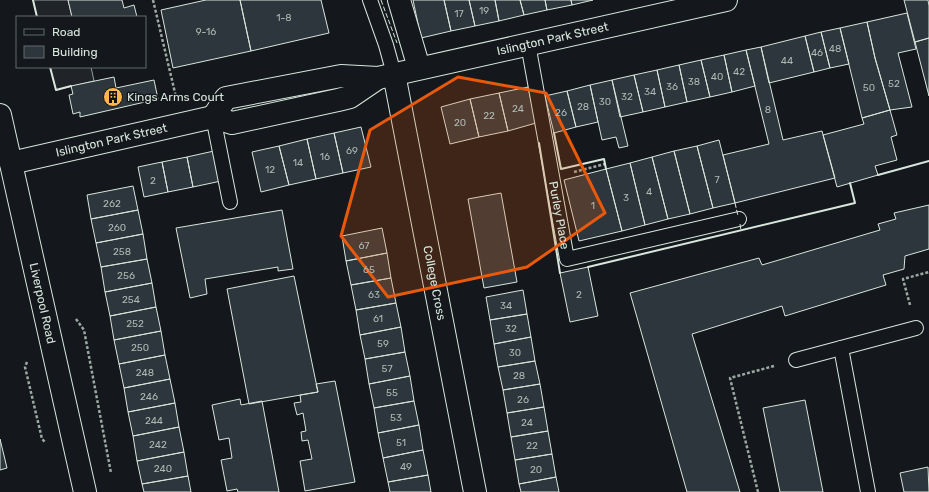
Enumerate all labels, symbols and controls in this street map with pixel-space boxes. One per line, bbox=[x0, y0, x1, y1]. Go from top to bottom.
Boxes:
house number: 19 bbox=[479, 5, 489, 17]
house number: 17 bbox=[454, 8, 464, 20]
house number: 1-8 bbox=[276, 12, 292, 24]
legend bbox=[16, 16, 146, 68]
street label: Islington Park Street bbox=[495, 20, 610, 58]
text: Road bbox=[52, 25, 80, 39]
house number: 9-16 bbox=[196, 26, 216, 38]
house number: 48 bbox=[829, 43, 841, 55]
text: Building bbox=[52, 45, 98, 59]
house number: 46 bbox=[811, 47, 823, 59]
house number: 44 bbox=[781, 55, 793, 67]
house number: 42 bbox=[733, 66, 745, 78]
house number: 40 bbox=[711, 71, 723, 83]
house number: 38 bbox=[688, 76, 700, 88]
house number: 52 bbox=[888, 78, 900, 90]
house number: 36 bbox=[666, 81, 678, 93]
house number: 50 bbox=[863, 82, 875, 94]
building icon: Kings Arms Court bbox=[102, 86, 124, 108]
house number: 34 bbox=[644, 86, 656, 98]
place label: Kings Arms Court bbox=[127, 90, 224, 104]
house number: 32 bbox=[621, 91, 633, 103]
house number: 30 bbox=[599, 96, 611, 108]
house number: 28 bbox=[577, 101, 589, 113]
house number: 24 bbox=[512, 103, 524, 115]
house number: 8 bbox=[765, 104, 771, 116]
house number: 26 bbox=[555, 107, 567, 119]
house number: 22 bbox=[483, 110, 495, 122]
house number: 20 bbox=[454, 117, 466, 129]
street label: Islington Park Street bbox=[54, 121, 169, 160]
house number: 69 bbox=[346, 145, 358, 157]
house number: 16 bbox=[320, 151, 330, 163]
house number: 14 bbox=[293, 157, 303, 169]
house number: 12 bbox=[265, 164, 275, 176]
house number: 7 bbox=[714, 174, 720, 186]
house number: 2 bbox=[150, 175, 156, 187]
street label: Purley Place bbox=[546, 180, 572, 251]
house number: 4 bbox=[646, 186, 652, 198]
house number: 3 bbox=[623, 192, 629, 204]
house number: 262 bbox=[103, 198, 121, 210]
house number: 1 bbox=[591, 200, 595, 212]
house number: 260 bbox=[108, 222, 126, 234]
house number: 67 bbox=[359, 240, 369, 252]
street label: College Cross bbox=[420, 245, 449, 322]
house number: 258 bbox=[113, 246, 131, 258]
street label: Liverpool Road bbox=[27, 261, 58, 345]
house number: 65 bbox=[363, 264, 375, 276]
house number: 256 bbox=[117, 270, 135, 282]
house number: 63 bbox=[368, 289, 380, 301]
house number: 2 bbox=[576, 289, 582, 301]
house number: 254 bbox=[122, 294, 140, 306]
house number: 34 bbox=[500, 300, 512, 312]
house number: 61 bbox=[373, 313, 383, 325]
house number: 252 bbox=[126, 318, 144, 330]
house number: 32 bbox=[505, 323, 517, 335]
house number: 59 bbox=[377, 338, 389, 350]
house number: 250 bbox=[131, 342, 149, 354]
house number: 30 bbox=[509, 347, 521, 359]
house number: 57 bbox=[381, 363, 393, 375]
house number: 248 bbox=[136, 367, 154, 379]
house number: 28 bbox=[513, 370, 525, 382]
house number: 55 bbox=[386, 387, 398, 399]
house number: 246 bbox=[140, 391, 158, 403]
house number: 26 bbox=[517, 394, 529, 406]
house number: 53 bbox=[390, 412, 402, 424]
house number: 244 bbox=[145, 415, 163, 427]
house number: 24 bbox=[521, 417, 533, 429]
house number: 51 bbox=[396, 437, 406, 449]
house number: 242 bbox=[149, 439, 167, 451]
house number: 22 bbox=[526, 440, 538, 452]
house number: 49 bbox=[400, 461, 412, 473]
house number: 240 bbox=[154, 463, 172, 475]
house number: 20 bbox=[530, 464, 542, 476]

